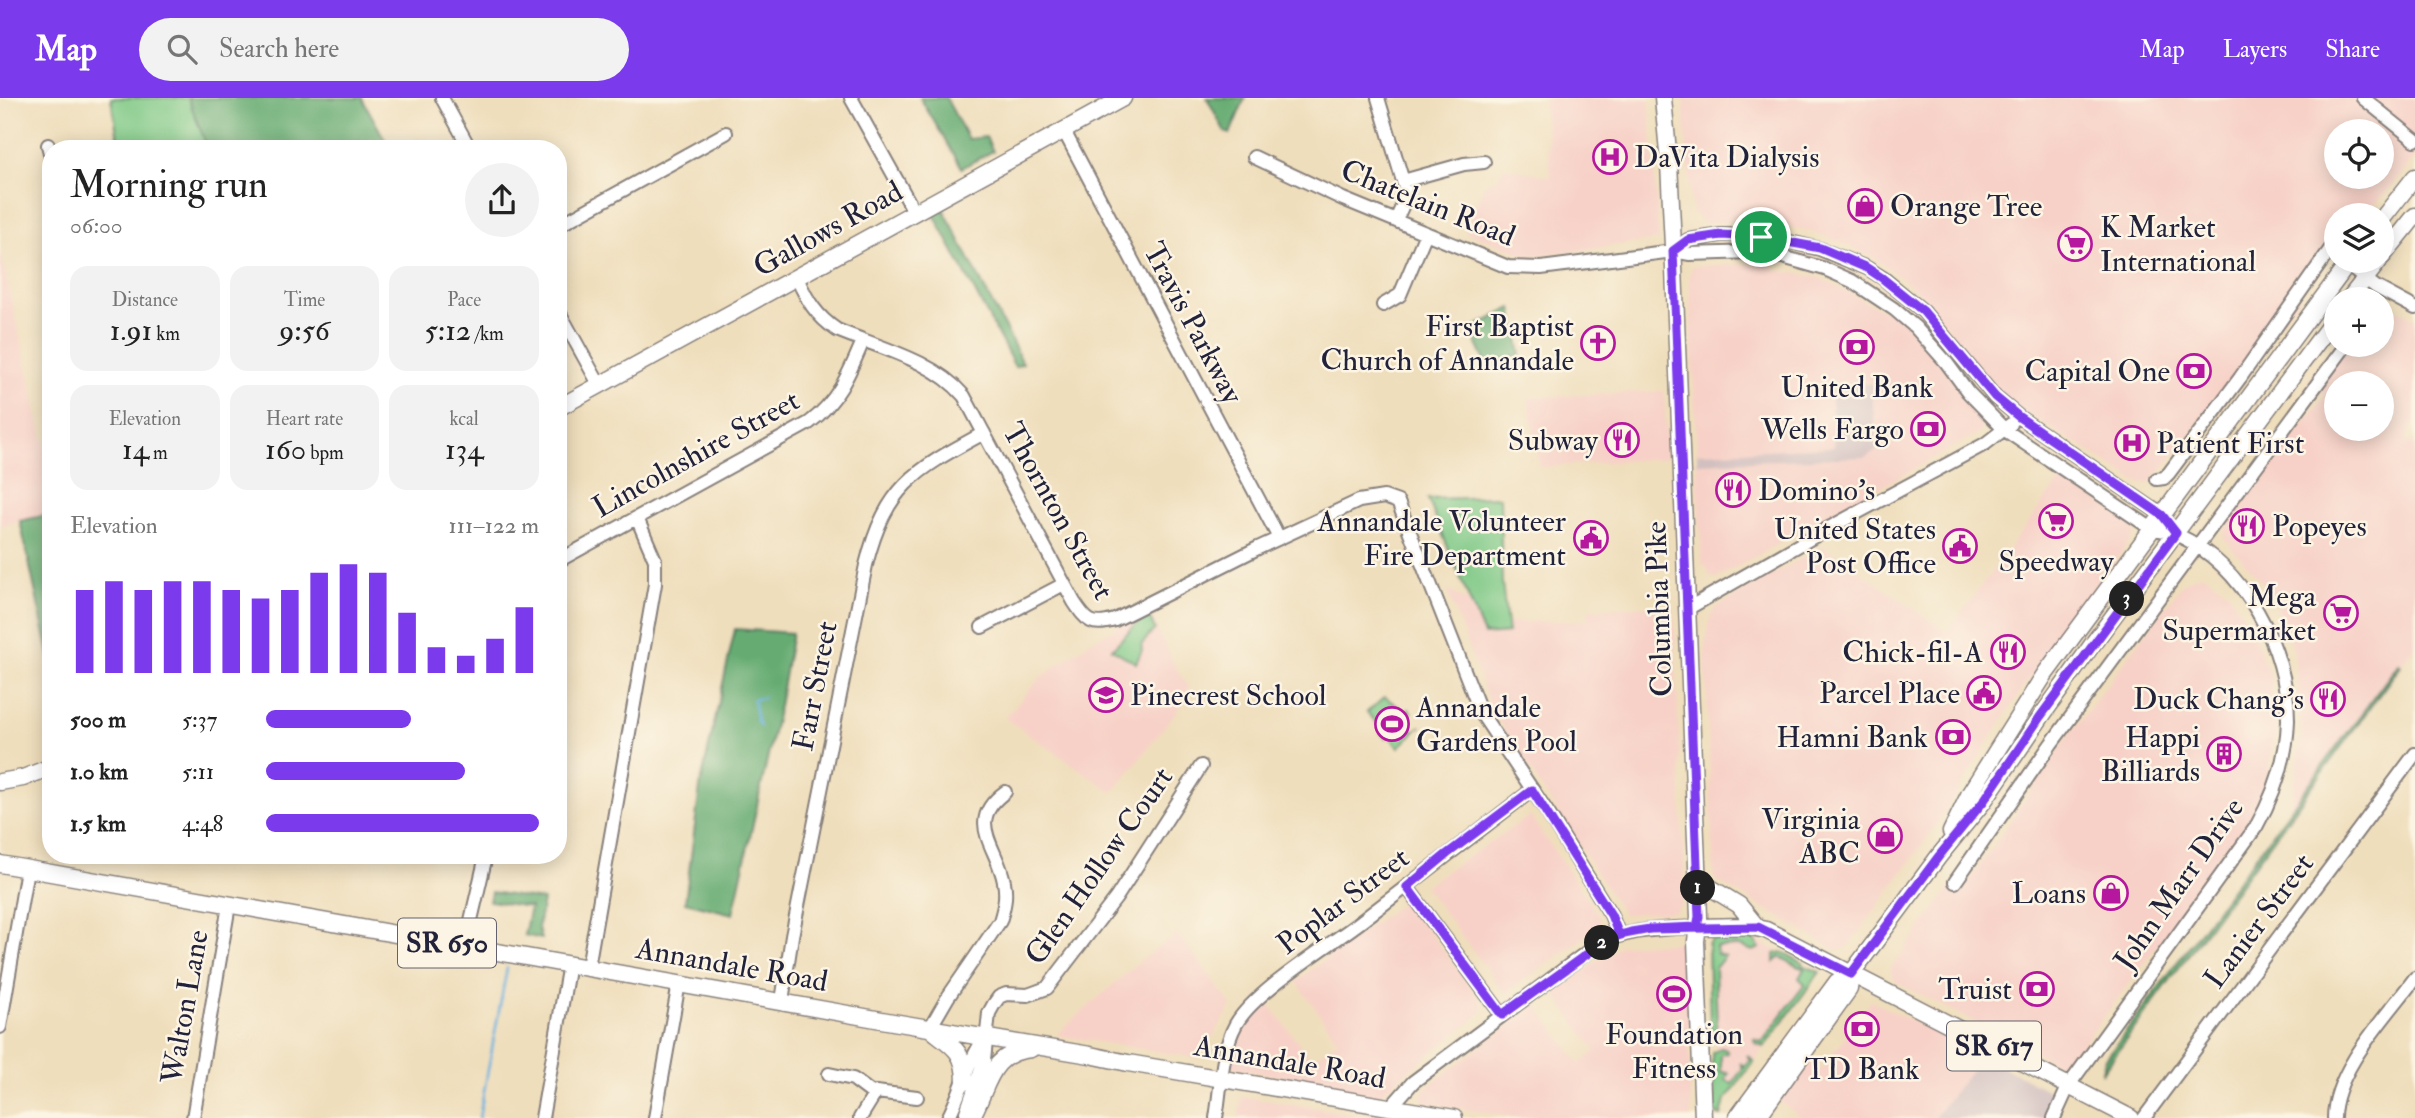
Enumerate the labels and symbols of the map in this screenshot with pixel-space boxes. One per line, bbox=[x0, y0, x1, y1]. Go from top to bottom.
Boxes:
hospital icon: DaVita Dialysis bbox=[1591, 138, 1629, 176]
place label: DaVita Dialysis bbox=[1634, 139, 1820, 176]
street label: Chatelain Road bbox=[1335, 151, 1521, 255]
street label: Gallows Road bbox=[747, 173, 909, 285]
shop icon: Orange Tree bbox=[1846, 187, 1884, 225]
place label: Orange Tree bbox=[1890, 188, 2042, 225]
pin bbox=[1731, 207, 1791, 267]
place label: K Market International bbox=[2100, 209, 2256, 280]
supermarket icon: K Market International bbox=[2056, 225, 2094, 263]
street label: Travis Parkway bbox=[1135, 236, 1251, 411]
place label: First Baptist Church of Annandale bbox=[1320, 308, 1574, 379]
church icon: First Baptist Church of Annandale bbox=[1579, 324, 1617, 362]
bank icon: United Bank bbox=[1838, 328, 1876, 366]
bank icon: Capital One bbox=[2175, 352, 2213, 390]
place label: Capital One bbox=[2025, 353, 2170, 390]
place label: United Bank bbox=[1781, 369, 1933, 406]
street label: Lincolnshire Street bbox=[586, 382, 806, 526]
bank icon: Wells Fargo bbox=[1909, 410, 1947, 448]
place label: Wells Fargo bbox=[1760, 411, 1904, 448]
street label: Thornton Street bbox=[994, 416, 1122, 606]
restaurant icon: Subway bbox=[1603, 421, 1641, 459]
place label: Subway bbox=[1508, 422, 1599, 459]
hospital icon: Patient First bbox=[2113, 424, 2151, 462]
place label: Patient First bbox=[2156, 425, 2305, 462]
restaurant icon: Domino's bbox=[1714, 471, 1752, 509]
place label: Domino's bbox=[1758, 472, 1875, 509]
supermarket icon: Speedway bbox=[2037, 502, 2075, 540]
place label: Annandale Volunteer Fire Department bbox=[1316, 503, 1566, 574]
restaurant icon: Popeyes bbox=[2228, 507, 2266, 545]
place label: Popeyes bbox=[2272, 508, 2367, 545]
place label: United States Post Office bbox=[1774, 511, 1936, 582]
public building icon: Annandale Volunteer Fire Department bbox=[1572, 519, 1610, 557]
street label: Columbia Pike bbox=[1637, 521, 1681, 697]
public building icon: United States Post Office bbox=[1941, 527, 1979, 565]
place label: Speedway bbox=[1998, 543, 2114, 580]
place label: Mega Supermarket bbox=[2162, 578, 2317, 649]
pin: 3 bbox=[2110, 582, 2144, 616]
supermarket icon: Mega Supermarket bbox=[2322, 594, 2360, 632]
street label: Farr Street bbox=[784, 618, 846, 754]
restaurant icon: Chick-fil-A bbox=[1989, 633, 2027, 671]
place label: Chick-fil-A bbox=[1842, 634, 1983, 671]
public building icon: Parcel Place bbox=[1965, 674, 2003, 712]
place label: Parcel Place bbox=[1819, 675, 1960, 712]
school or university icon: Pinecrest School bbox=[1087, 676, 1125, 714]
place label: Pinecrest School bbox=[1130, 677, 1327, 714]
restaurant icon: Duck Chang’s bbox=[2309, 680, 2347, 718]
place label: Duck Chang’s bbox=[2133, 681, 2304, 718]
place label: Annandale Gardens Pool bbox=[1415, 689, 1577, 760]
sports icon: Annandale Gardens Pool bbox=[1373, 705, 1411, 743]
bank icon: Hamni Bank bbox=[1934, 718, 1972, 756]
place label: Hamni Bank bbox=[1776, 719, 1928, 756]
place label: Happi Billiards bbox=[2101, 719, 2200, 790]
building icon: Happi Billiards bbox=[2205, 735, 2243, 773]
street label: Glen Hollow Court bbox=[1017, 760, 1181, 972]
street label: John Marr Drive bbox=[2105, 791, 2252, 978]
place label: Virginia ABC bbox=[1761, 801, 1861, 872]
shop icon: Virginia ABC bbox=[1866, 817, 1904, 855]
street label: Poplar Street bbox=[1270, 839, 1417, 963]
street label: Lanier Street bbox=[2196, 846, 2322, 996]
pin: 1 bbox=[1680, 870, 1716, 906]
shop icon: Loans bbox=[2092, 874, 2130, 912]
place label: Loans bbox=[2012, 875, 2086, 912]
road number: SR 650 bbox=[398, 918, 496, 968]
pin: 2 bbox=[1584, 926, 1620, 960]
street label: Walton Lane bbox=[153, 927, 217, 1088]
street label: Annandale Road bbox=[632, 930, 831, 1000]
bank icon: Truist bbox=[2018, 970, 2056, 1008]
place label: Truist bbox=[1938, 971, 2012, 1008]
sports icon: Foundation Fitness bbox=[1655, 975, 1693, 1013]
bank icon: TD Bank bbox=[1843, 1010, 1881, 1048]
place label: Foundation Fitness bbox=[1605, 1016, 1743, 1087]
road number: SR 617 bbox=[1947, 1021, 2041, 1070]
street label: Annandale Road bbox=[1190, 1027, 1389, 1097]
place label: TD Bank bbox=[1805, 1051, 1919, 1088]

